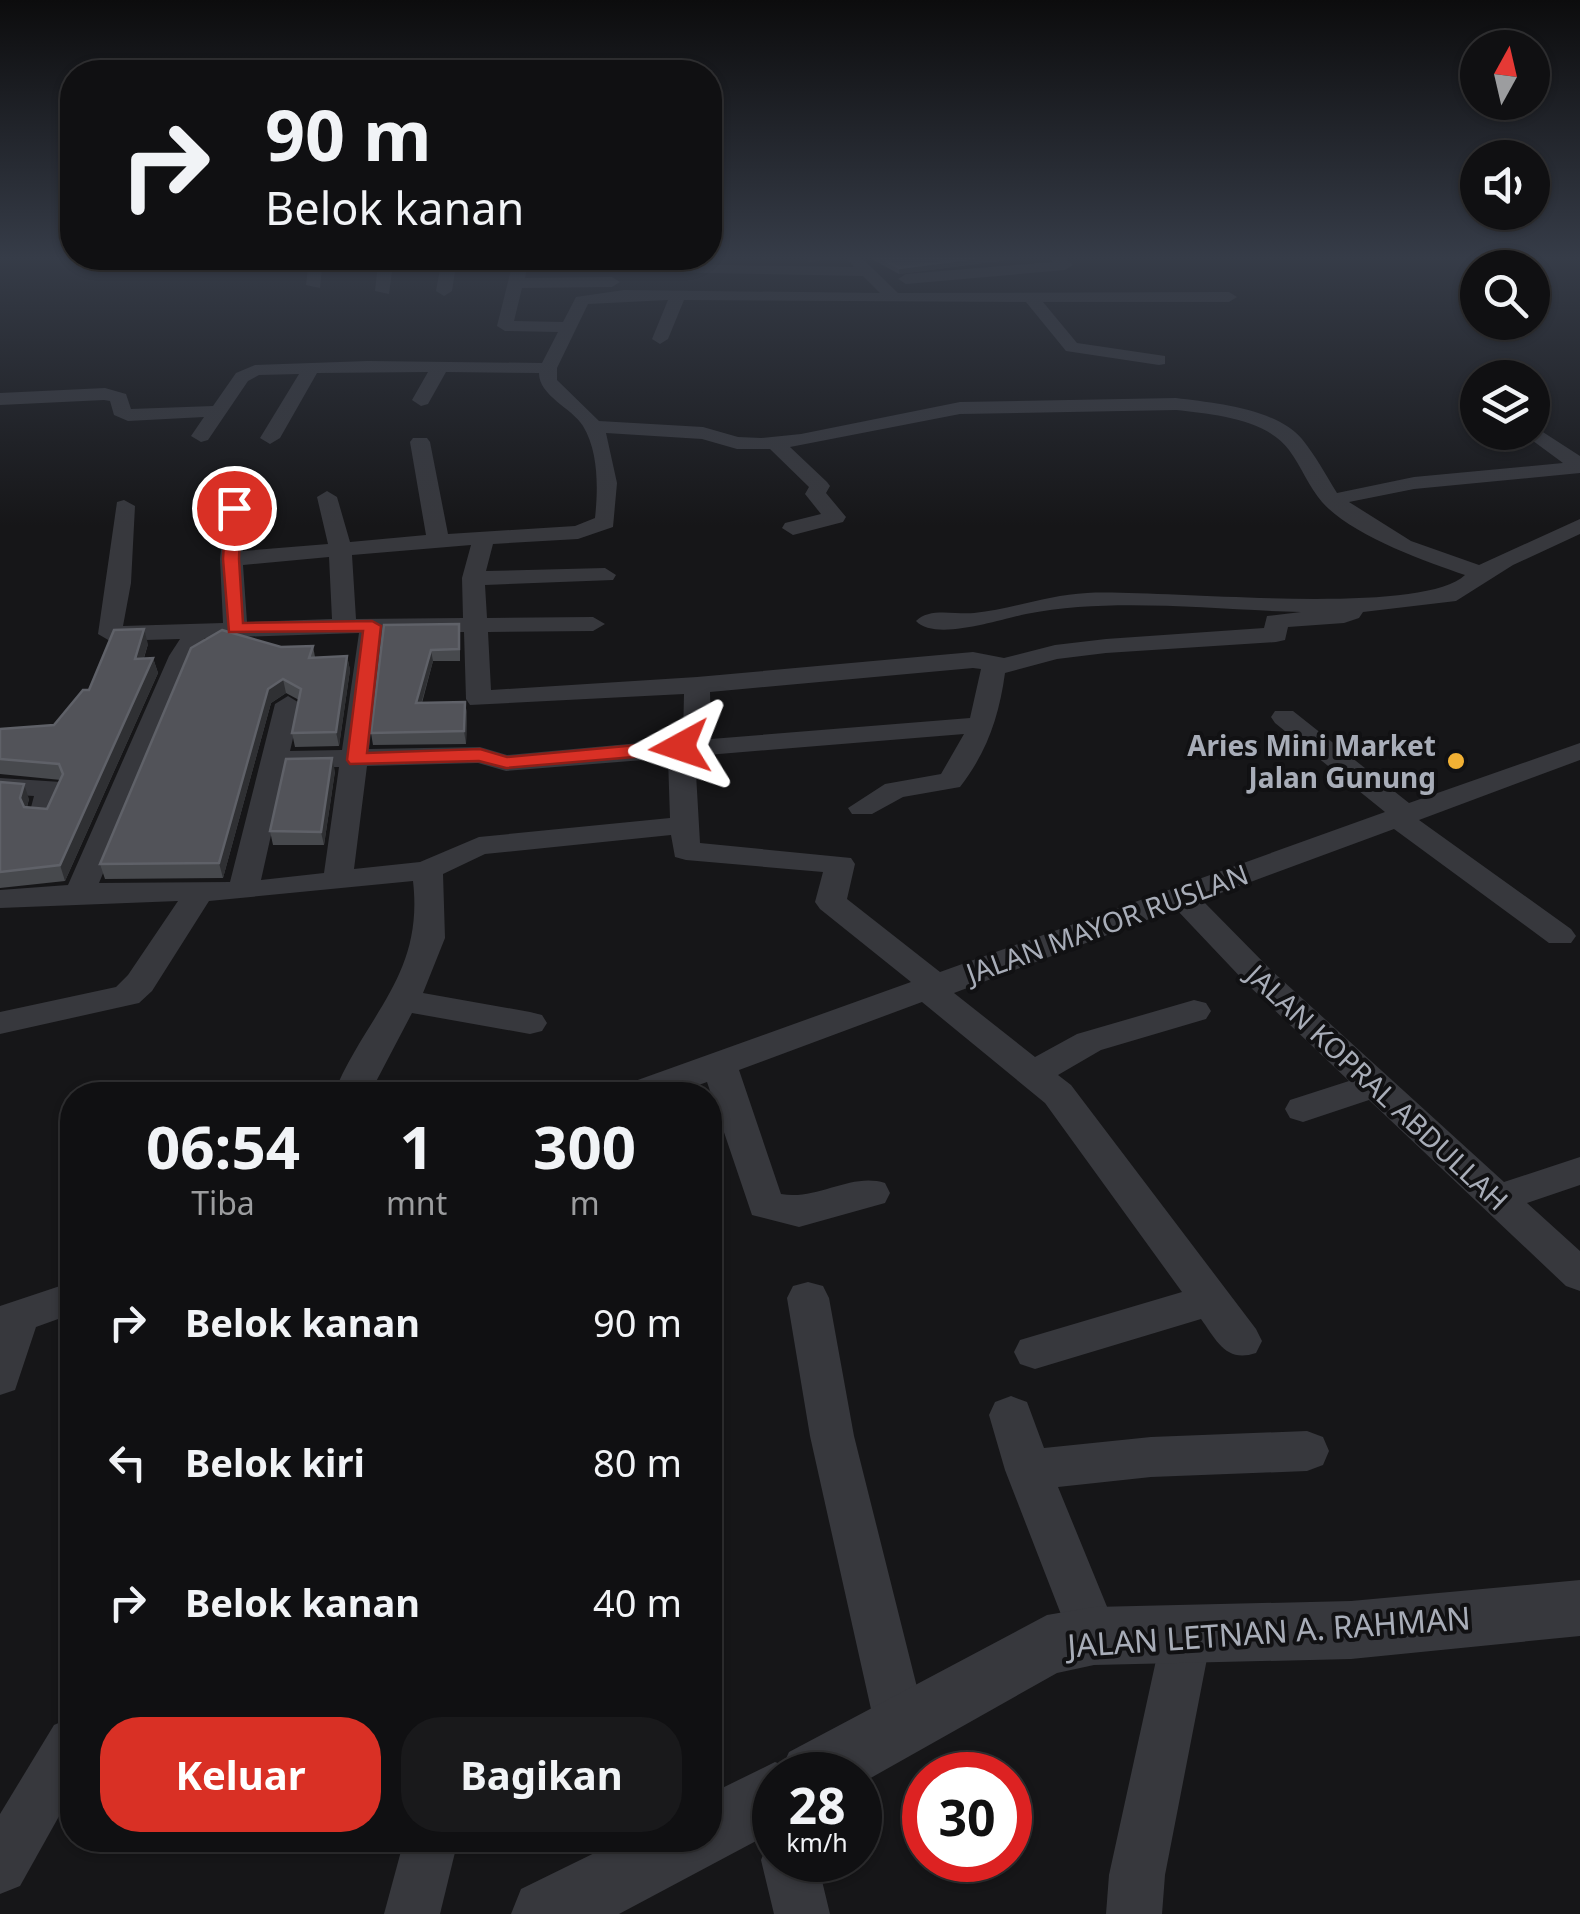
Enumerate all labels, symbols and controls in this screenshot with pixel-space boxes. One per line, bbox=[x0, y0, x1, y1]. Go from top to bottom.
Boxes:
north arrow bbox=[1460, 30, 1550, 120]
map controls bbox=[1460, 30, 1550, 450]
text: 90 m bbox=[265, 86, 432, 182]
icon: right bbox=[100, 100, 230, 230]
button: sound bbox=[1460, 140, 1550, 230]
text: Belok kanan bbox=[265, 177, 524, 238]
button: search bbox=[1460, 250, 1550, 340]
button: layers bbox=[1460, 360, 1550, 450]
pin bbox=[192, 466, 277, 551]
icon: arrive bbox=[207, 481, 262, 536]
position arrow bbox=[628, 695, 732, 799]
place label: Aries Mini Market Jalan Gunung bbox=[1187, 726, 1436, 796]
marker: Aries Mini Market Jalan Gunung bbox=[1445, 750, 1467, 772]
street label: JALAN MAYOR RUSLAN bbox=[958, 854, 1253, 993]
street label: JALAN KOPRAL ABDULLAH bbox=[1237, 954, 1517, 1218]
text: 06:54 bbox=[146, 1105, 300, 1187]
text: 1 bbox=[399, 1105, 434, 1187]
text: 300 bbox=[533, 1105, 636, 1187]
text: Tiba bbox=[191, 1181, 255, 1224]
text: mnt bbox=[386, 1181, 447, 1224]
text: m bbox=[570, 1181, 600, 1224]
icon: right bbox=[100, 1295, 155, 1350]
text: Belok kanan bbox=[185, 1296, 420, 1348]
text: 90 m bbox=[593, 1296, 682, 1348]
icon: left bbox=[100, 1435, 155, 1490]
text: Belok kiri bbox=[185, 1436, 365, 1488]
text: 80 m bbox=[593, 1436, 682, 1488]
icon: right bbox=[100, 1575, 155, 1630]
text: Belok kanan bbox=[185, 1576, 420, 1628]
text: 40 m bbox=[593, 1576, 682, 1628]
street label: JALAN LETNAN A. RAHMAN bbox=[1063, 1595, 1472, 1667]
button: Keluar bbox=[100, 1717, 381, 1832]
button: Bagikan bbox=[401, 1717, 682, 1832]
speed limit sign: 30 bbox=[902, 1752, 1032, 1882]
text: 28 bbox=[788, 1771, 846, 1839]
text: km/h bbox=[786, 1825, 848, 1859]

